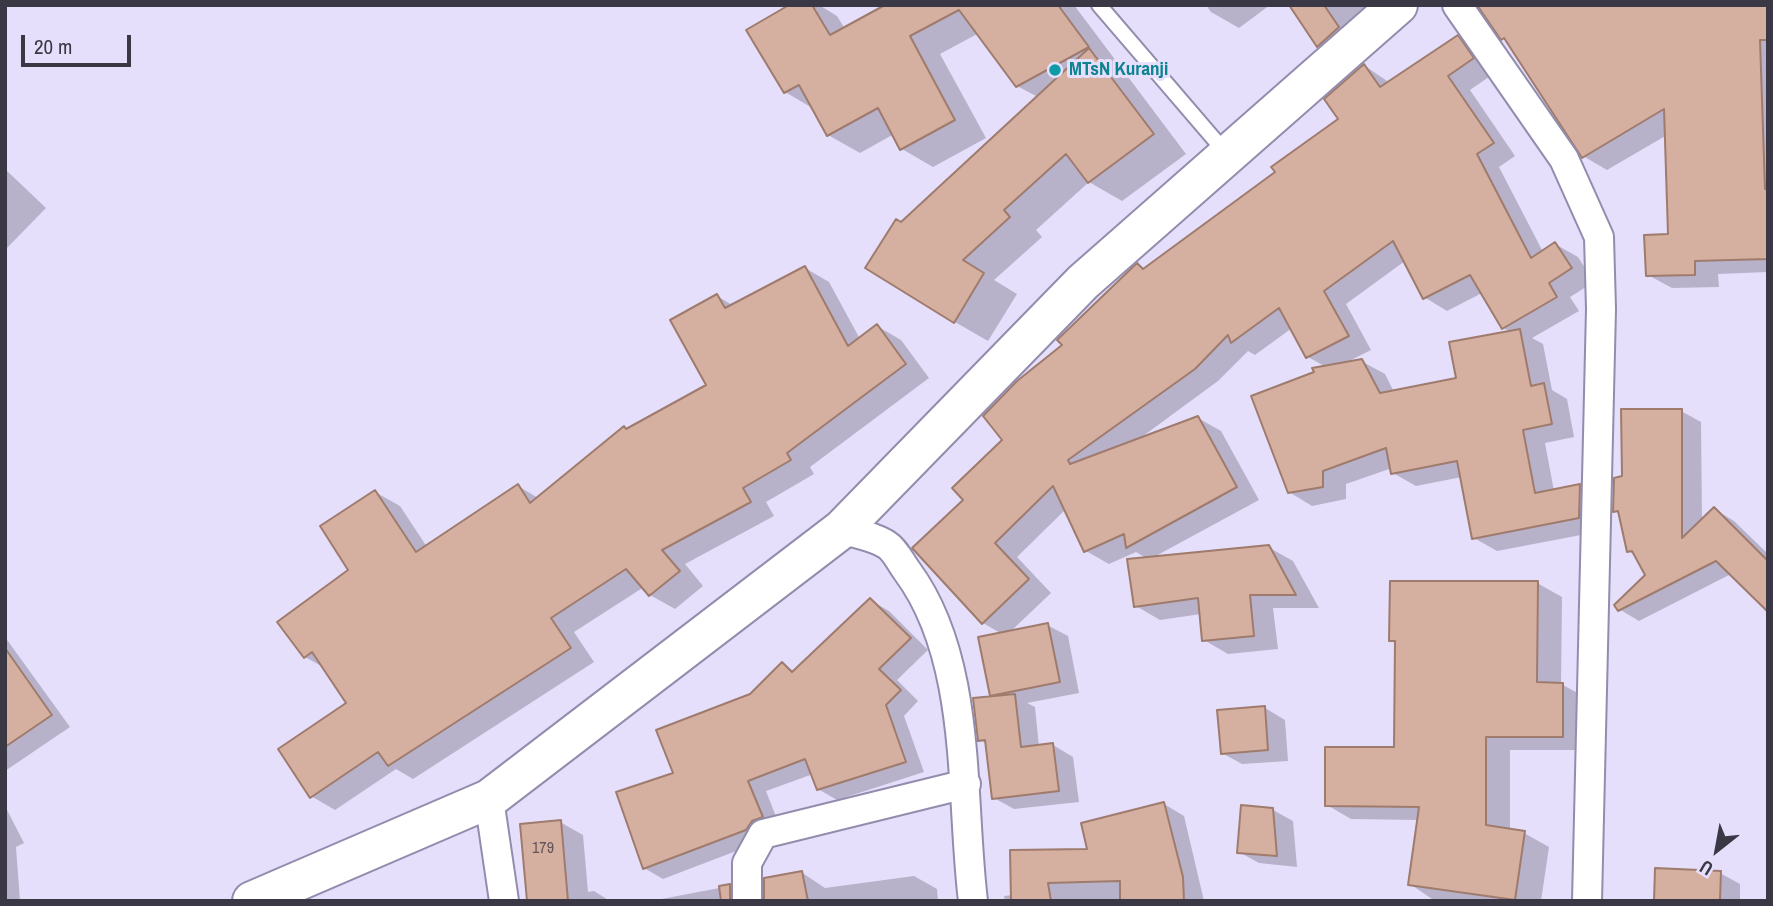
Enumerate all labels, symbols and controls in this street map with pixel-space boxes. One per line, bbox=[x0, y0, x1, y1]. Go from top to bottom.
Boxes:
scale bar bbox=[24, 21, 135, 65]
text: 20 m bbox=[34, 32, 72, 61]
place label: MTsN Kuranji bbox=[1069, 59, 1168, 81]
marker: MTsN Kuranji bbox=[1047, 62, 1063, 78]
north arrow bbox=[1682, 815, 1752, 885]
house number: 179 bbox=[532, 839, 554, 859]
text: U bbox=[1695, 854, 1718, 882]

